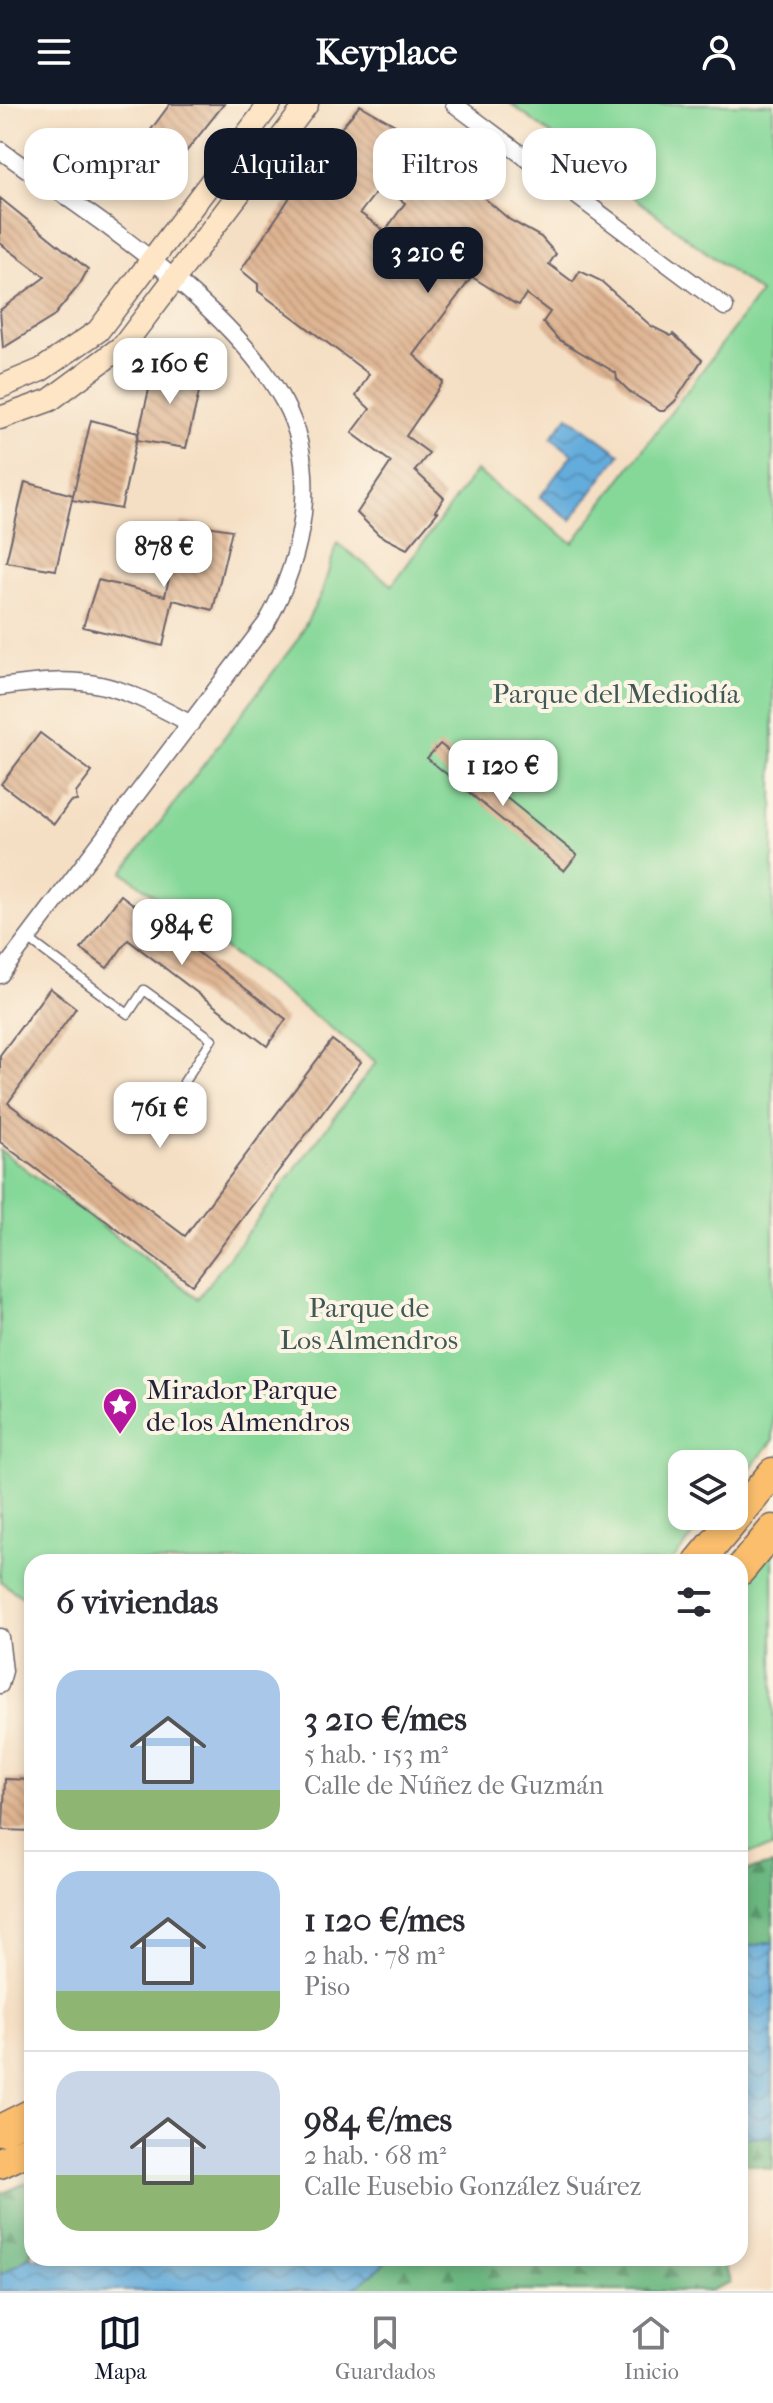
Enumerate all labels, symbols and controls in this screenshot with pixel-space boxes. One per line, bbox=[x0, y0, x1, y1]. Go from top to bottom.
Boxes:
icon: menu bbox=[32, 30, 76, 74]
icon: person bbox=[697, 30, 741, 74]
text: Keyplace bbox=[316, 31, 457, 73]
chip: Comprar bbox=[24, 128, 188, 200]
chip: Alquilar bbox=[204, 128, 357, 200]
chip: Filtros bbox=[373, 128, 506, 200]
chip: Nuevo bbox=[522, 128, 656, 200]
pin: 3 210 € bbox=[354, 227, 502, 295]
text: 3 210 € bbox=[391, 237, 465, 268]
pin: 2 160 € bbox=[96, 338, 244, 406]
text: 2 160 € bbox=[131, 348, 209, 379]
pin: 878 € bbox=[108, 521, 220, 589]
text: 878 € bbox=[134, 531, 194, 562]
park label: Parque del Mediodía bbox=[492, 677, 741, 710]
pin: 1 120 € bbox=[429, 740, 577, 808]
text: 1 120 € bbox=[467, 750, 539, 781]
pin: 984 € bbox=[126, 899, 238, 967]
text: 984 € bbox=[151, 909, 213, 940]
pin: 761 € bbox=[104, 1082, 216, 1150]
text: 761 € bbox=[132, 1092, 188, 1123]
park label: Parque de Los Almendros bbox=[280, 1291, 458, 1356]
place label: Mirador Parque de los Almendros bbox=[146, 1373, 350, 1438]
place icon: Mirador Parque de los Almendros bbox=[101, 1386, 139, 1436]
map controls bbox=[668, 1450, 748, 1530]
button: layers bbox=[668, 1450, 748, 1530]
icon: filters bbox=[672, 1580, 716, 1624]
text: 6 viviendas bbox=[56, 1582, 218, 1622]
text: 3 210 €/mes bbox=[304, 1699, 467, 1739]
icon: home bbox=[120, 1702, 216, 1798]
text: 5 hab. · 153 m² bbox=[304, 1739, 448, 1770]
text: Calle de Núñez de Guzmán bbox=[304, 1770, 604, 1801]
text: 1 120 €/mes bbox=[304, 1900, 465, 1940]
icon: home bbox=[120, 1903, 216, 1999]
text: 2 hab. · 78 m² bbox=[304, 1940, 445, 1971]
text: Piso bbox=[304, 1971, 350, 2002]
text: 984 €/mes bbox=[304, 2100, 452, 2140]
icon: home bbox=[120, 2103, 216, 2199]
text: 2 hab. · 68 m² bbox=[304, 2140, 446, 2171]
text: Calle Eusebio González Suárez bbox=[304, 2171, 641, 2202]
tab: Mapa bbox=[94, 2311, 147, 2385]
tab: Guardados bbox=[335, 2311, 436, 2385]
tab: Inicio bbox=[624, 2311, 679, 2385]

